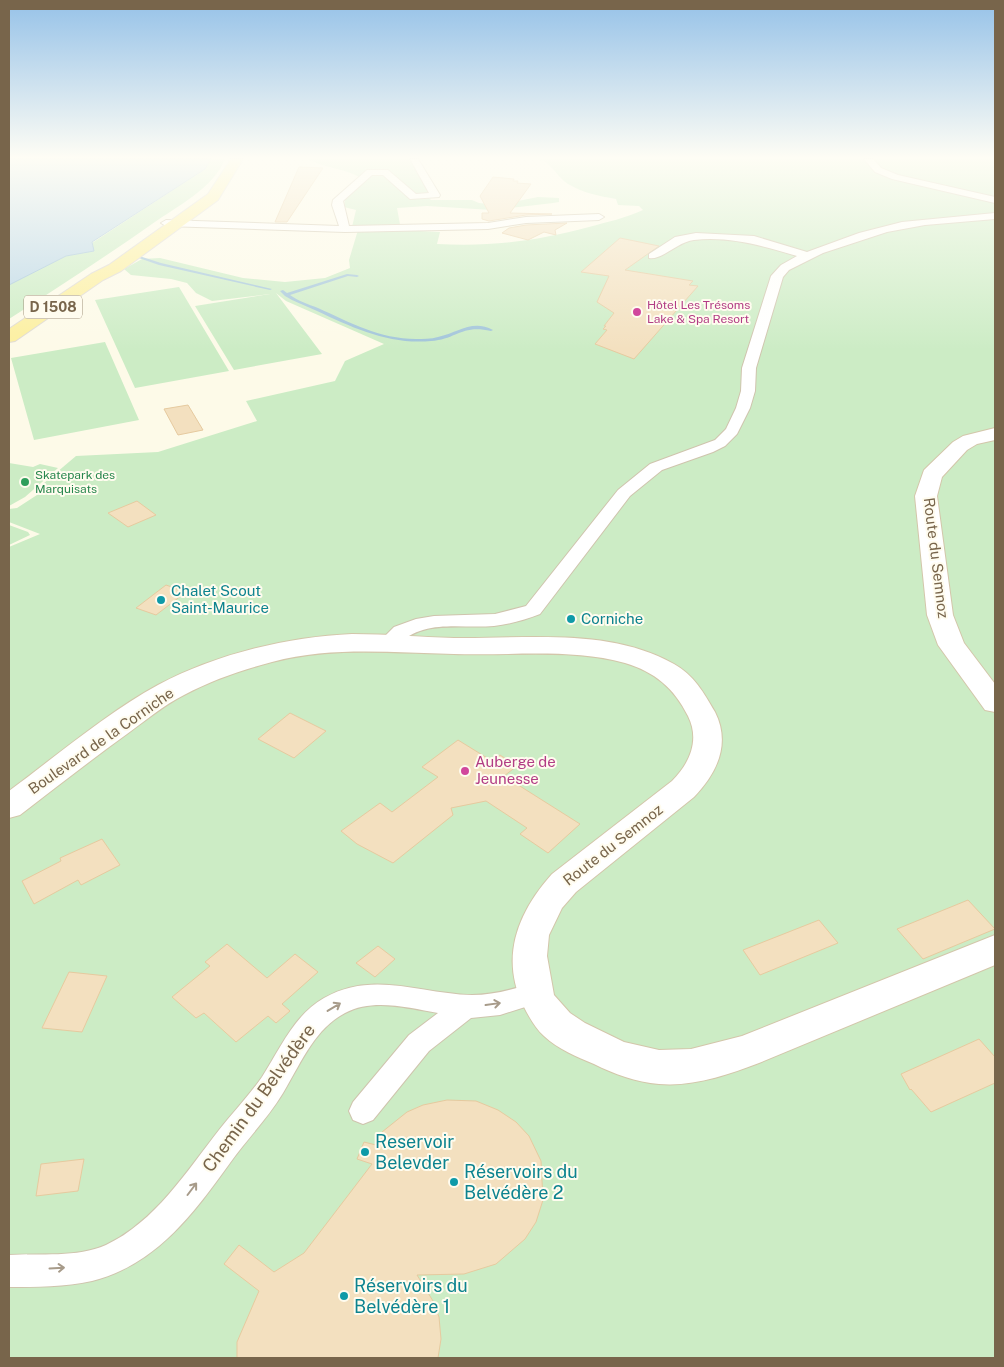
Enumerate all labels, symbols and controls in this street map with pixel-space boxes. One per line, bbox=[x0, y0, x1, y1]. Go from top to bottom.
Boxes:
road number: D 1508 bbox=[24, 296, 82, 318]
place label: Hôtel Les Trésoms Lake & Spa Resort bbox=[647, 298, 750, 326]
marker: Hôtel Les Trésoms Lake & Spa Resort bbox=[631, 306, 643, 318]
place label: Skatepark des Marquisats bbox=[35, 468, 115, 496]
marker: Skatepark des Marquisats bbox=[19, 476, 31, 488]
street label: Route du Semnoz bbox=[921, 497, 952, 619]
place label: Chalet Scout Saint-Maurice bbox=[171, 582, 269, 616]
marker: Chalet Scout Saint-Maurice bbox=[155, 594, 167, 606]
place label: Corniche bbox=[581, 610, 643, 627]
marker: Corniche bbox=[565, 613, 577, 625]
street label: Boulevard de la Corniche bbox=[25, 684, 177, 797]
place label: Auberge de Jeunesse bbox=[475, 753, 556, 787]
marker: Auberge de Jeunesse bbox=[459, 765, 471, 777]
street label: Route du Semnoz bbox=[560, 800, 666, 889]
one-way arrow bbox=[485, 999, 501, 1009]
one-way arrow bbox=[327, 1002, 341, 1012]
street label: Chemin du Belvédère bbox=[198, 1020, 319, 1176]
place label: Reservoir Belevder bbox=[375, 1131, 454, 1173]
marker: Reservoir Belevder bbox=[359, 1146, 371, 1158]
place label: Réservoirs du Belvédère 2 bbox=[464, 1161, 578, 1203]
marker: Réservoirs du Belvédère 2 bbox=[448, 1176, 460, 1188]
one-way arrow bbox=[187, 1182, 197, 1196]
one-way arrow bbox=[49, 1264, 65, 1273]
place label: Réservoirs du Belvédère 1 bbox=[354, 1275, 468, 1317]
marker: Réservoirs du Belvédère 1 bbox=[338, 1290, 350, 1302]

